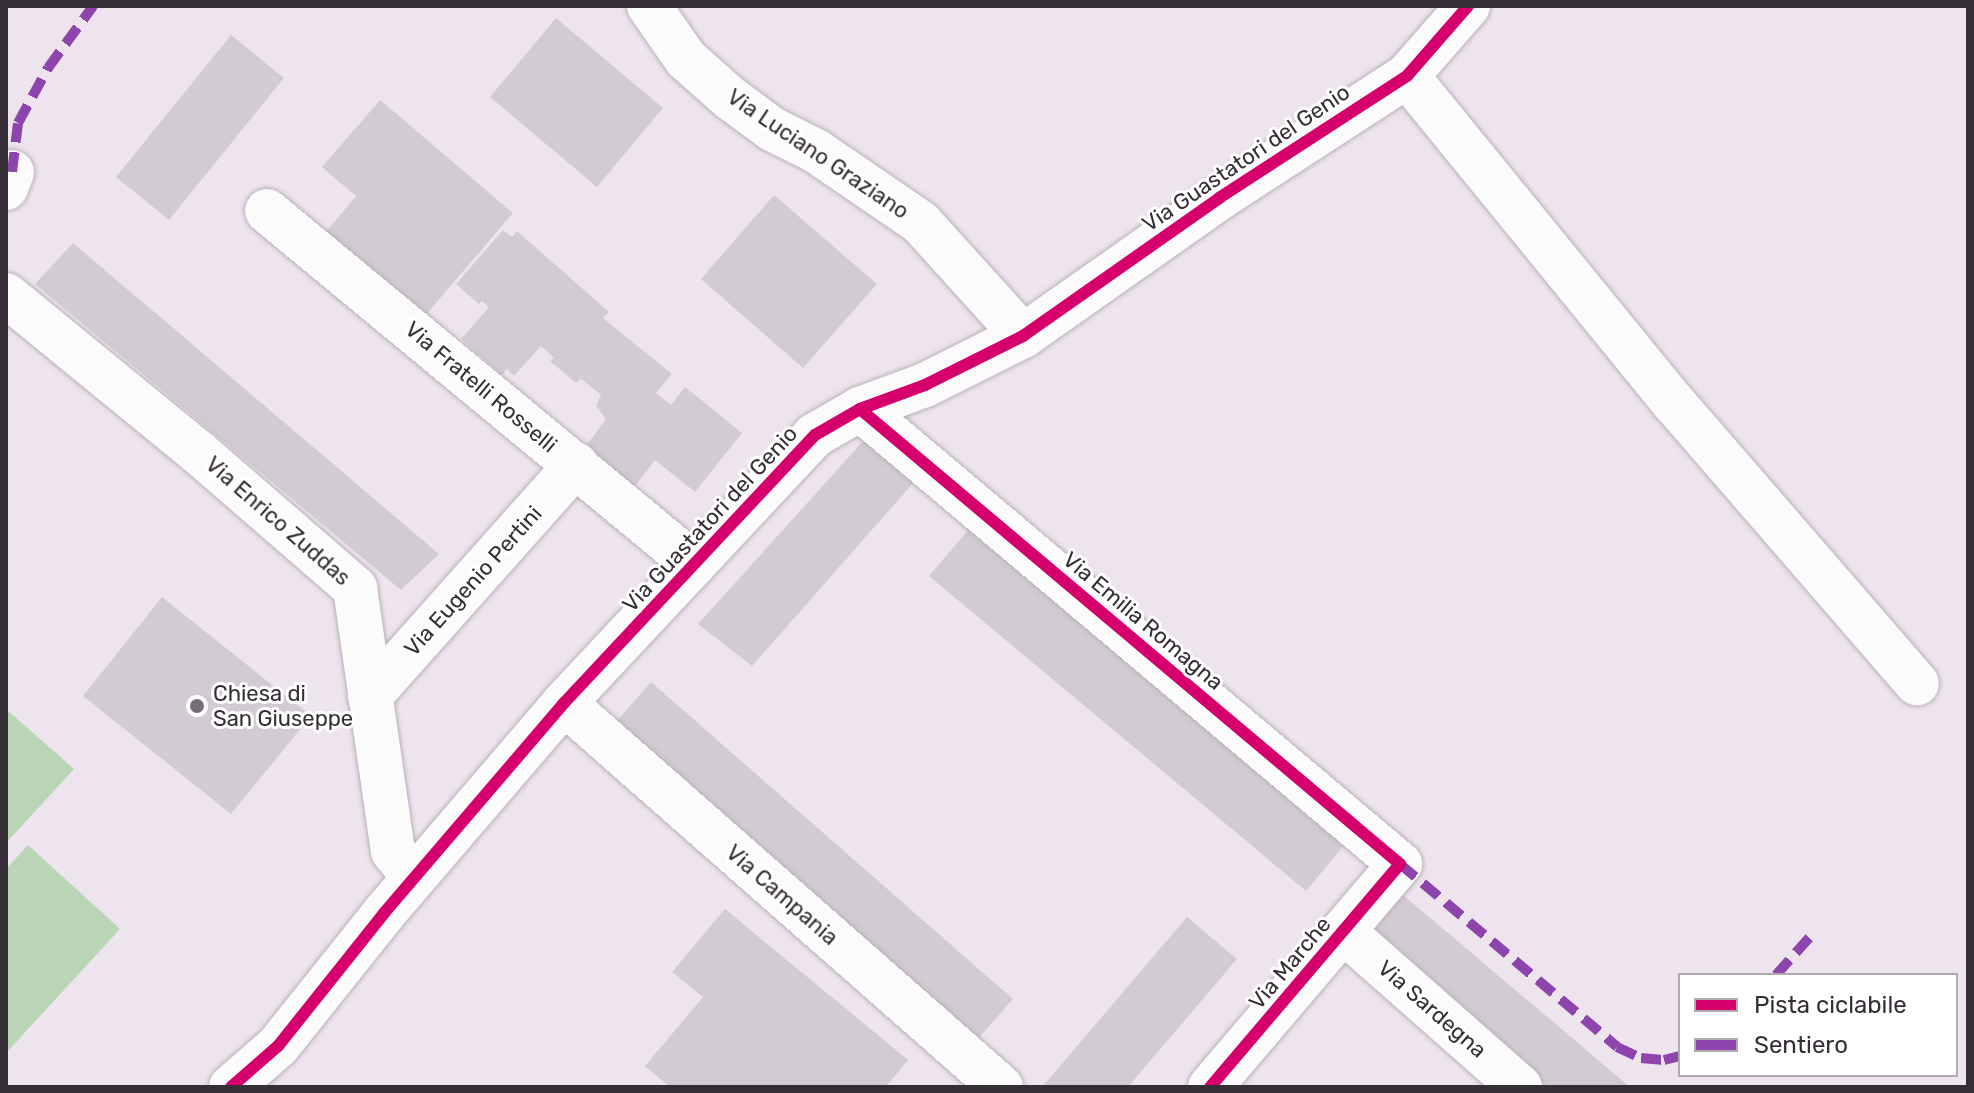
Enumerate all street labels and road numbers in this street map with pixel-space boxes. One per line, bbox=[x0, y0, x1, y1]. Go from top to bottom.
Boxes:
street label: Via Guastatori del Genio bbox=[1137, 79, 1355, 237]
street label: Via Luciano Graziano bbox=[722, 83, 914, 225]
street label: Via Fratelli Rosselli bbox=[400, 316, 562, 458]
street label: Via Guastatori del Genio bbox=[617, 421, 803, 617]
street label: Via Enrico Zuddas bbox=[200, 451, 356, 591]
street label: Via Eugenio Pertini bbox=[399, 500, 547, 662]
street label: Via Emilia Romagna bbox=[1058, 546, 1228, 696]
street label: Via Campania bbox=[721, 839, 843, 951]
street label: Via Marche bbox=[1244, 911, 1336, 1015]
street label: Via Sardegna bbox=[1372, 955, 1492, 1063]

